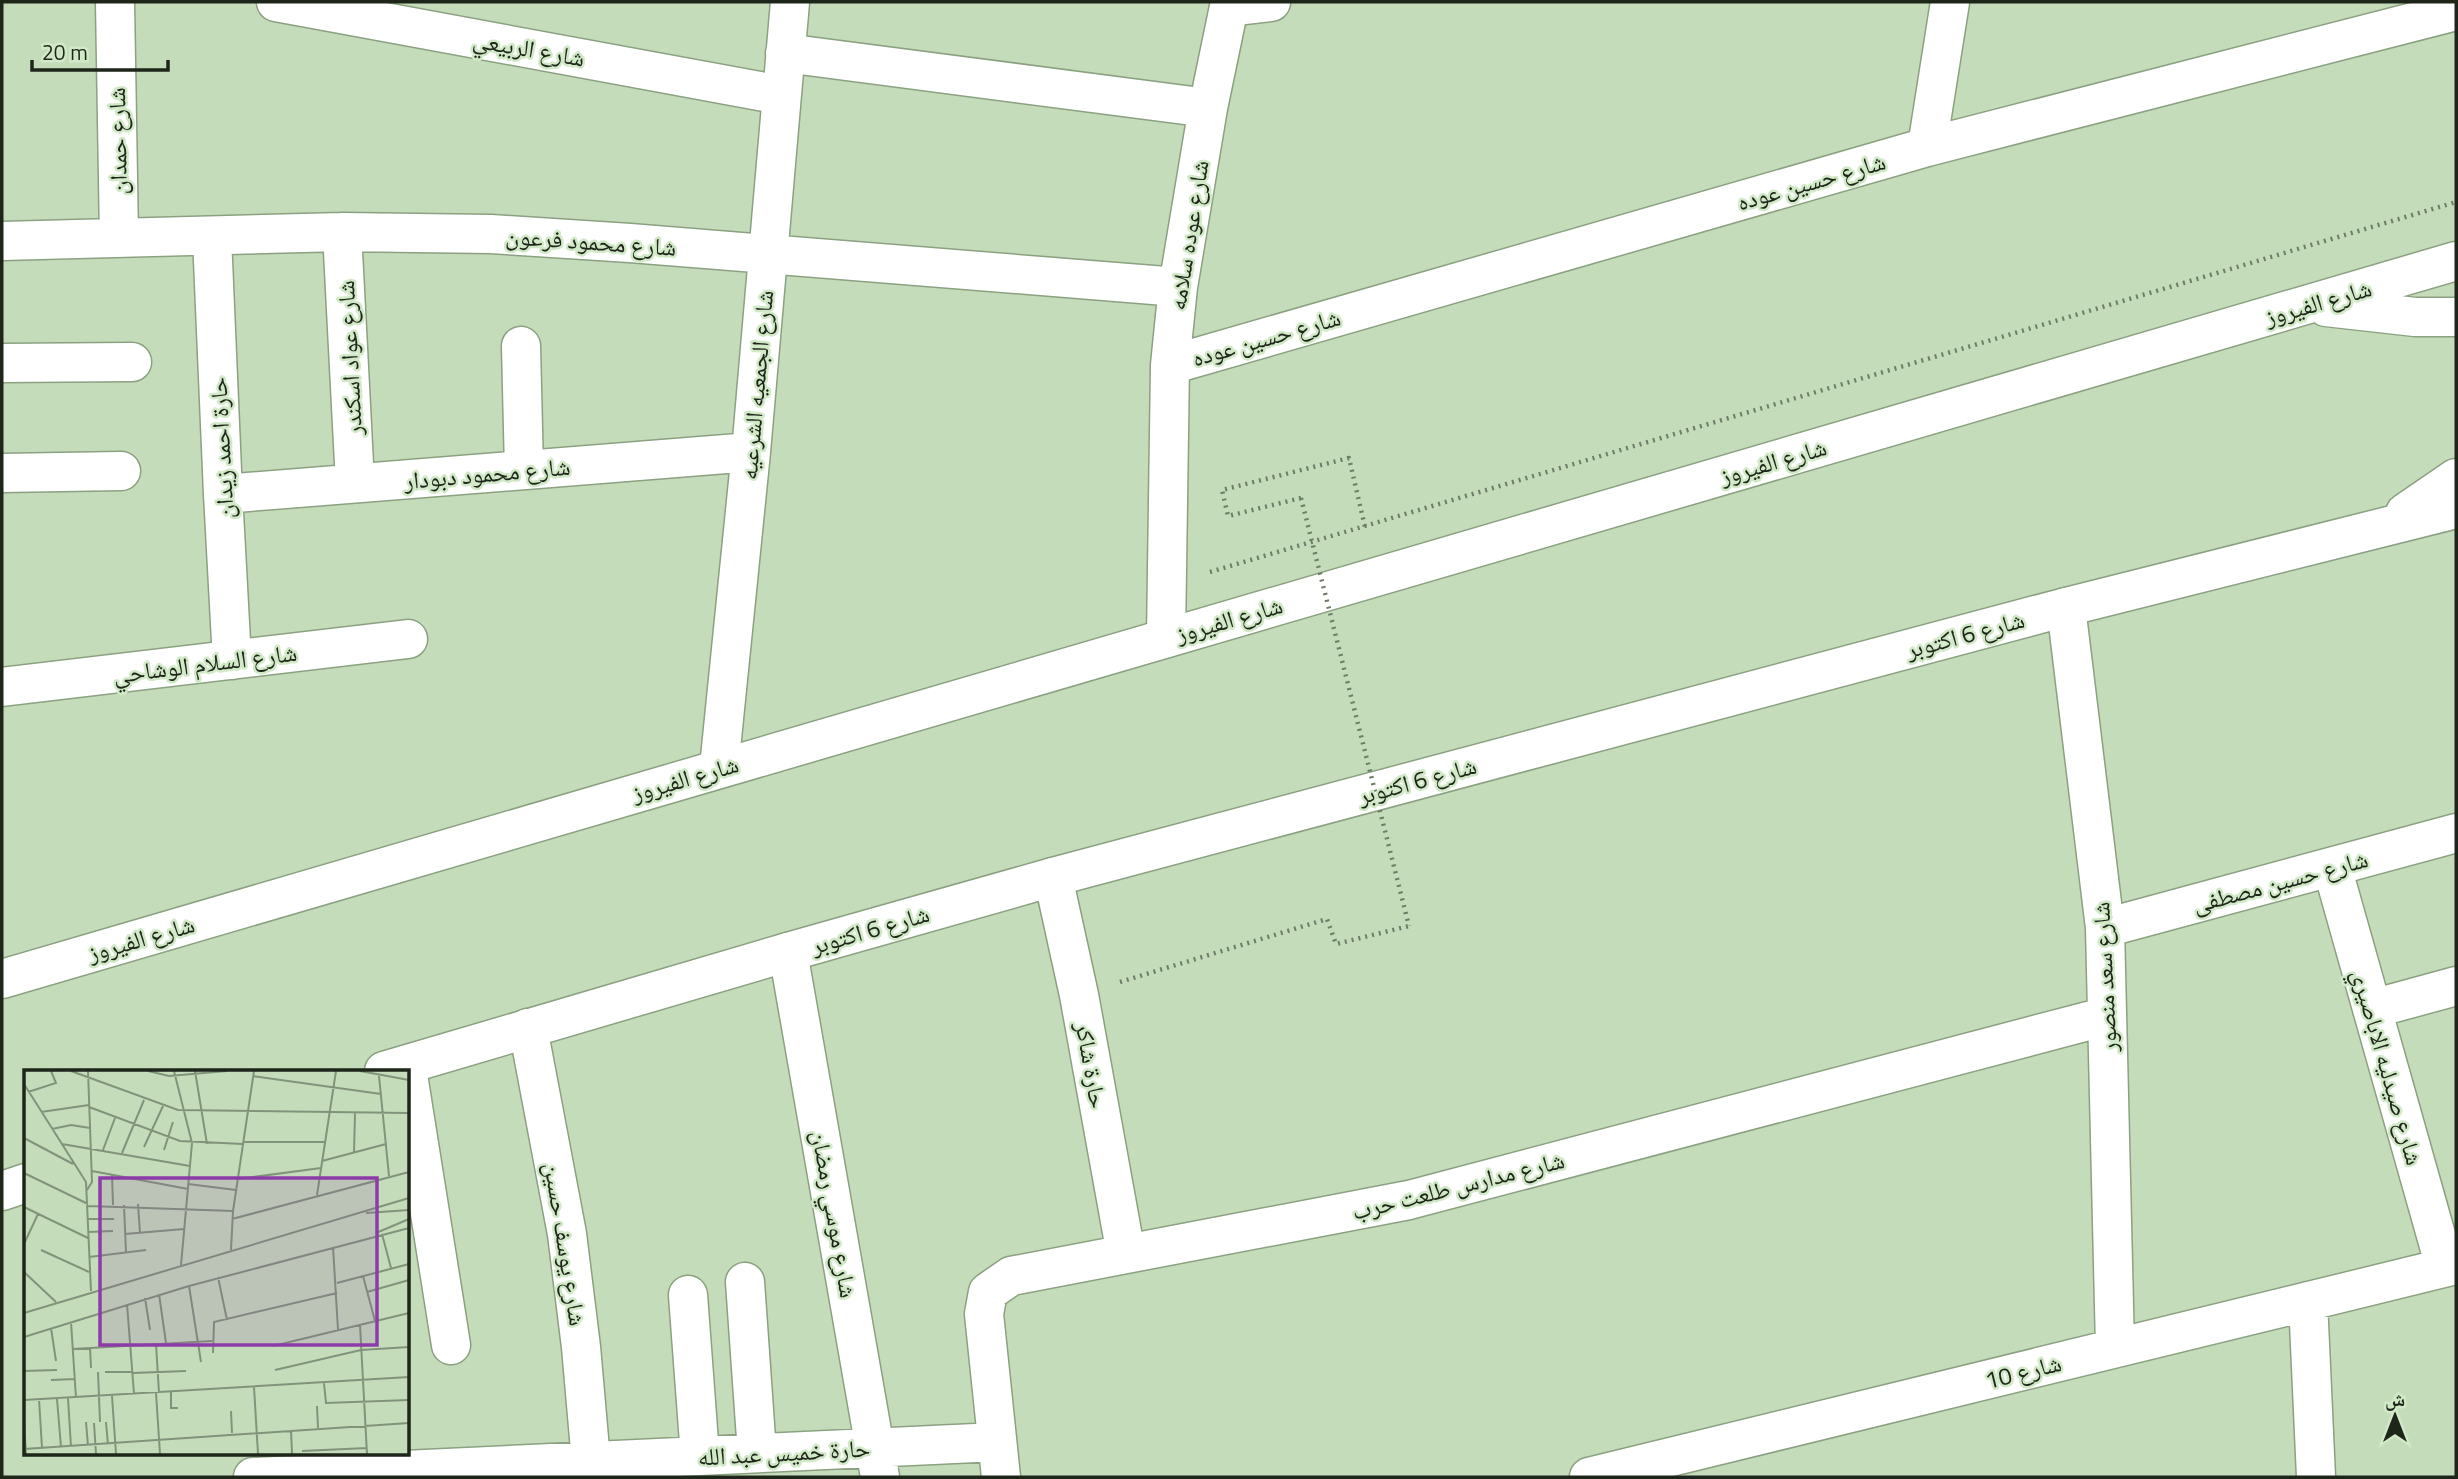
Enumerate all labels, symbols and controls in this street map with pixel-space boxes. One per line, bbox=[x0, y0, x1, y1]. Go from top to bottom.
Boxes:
street label: شارع الربيعي bbox=[470, 20, 588, 78]
scale bar bbox=[32, 28, 168, 72]
text: 20 m bbox=[42, 36, 88, 68]
street label: شارع حمدان bbox=[98, 87, 136, 195]
street label: شارع حسين عوده bbox=[1732, 143, 1890, 219]
street label: شارع عوده سلامه bbox=[1158, 157, 1218, 313]
street label: شارع محمود فرعون bbox=[504, 217, 678, 265]
street label: شارع الفيروز bbox=[2259, 270, 2376, 335]
street label: شارع عواد اسكندر bbox=[327, 279, 371, 438]
street label: شارع الجمعيه الشرعيه bbox=[730, 289, 782, 481]
street label: شارع حسين عوده bbox=[1187, 299, 1345, 375]
street label: حارة احمد زيدان bbox=[199, 376, 243, 520]
street label: شارع الفيروز bbox=[1714, 429, 1831, 494]
street label: شارع محمود دبودار bbox=[401, 448, 572, 498]
street label: شارع الفيروز bbox=[1170, 587, 1287, 652]
street label: شارع 6 اكتوبر bbox=[1901, 601, 2028, 667]
street label: شارع السلام الوشاحي bbox=[111, 634, 299, 694]
street label: شارع الفيروز bbox=[626, 746, 743, 811]
street label: شارع 6 اكتوبر bbox=[1353, 747, 1480, 813]
street label: شارع حسين مصطفى bbox=[2188, 840, 2372, 922]
street label: شارع 6 اكتوبر bbox=[806, 895, 933, 963]
street label: شارع سعد منصور bbox=[2082, 901, 2126, 1054]
street label: شارع الفيروز bbox=[82, 906, 199, 971]
street label: شارع صيدليه الاباصيري bbox=[2341, 965, 2433, 1170]
street label: حارة شاكر bbox=[1067, 1018, 1117, 1111]
inset map bbox=[24, 1070, 410, 1454]
street label: شارع موسي رمضان bbox=[800, 1127, 867, 1301]
street label: شارع مدارس طلعت حرب bbox=[1348, 1141, 1568, 1229]
street label: شارع يوسف حسين bbox=[535, 1160, 597, 1328]
street label: شارع 10 bbox=[1981, 1344, 2065, 1398]
north arrow bbox=[2360, 1381, 2430, 1451]
text: ش bbox=[2385, 1384, 2405, 1413]
street label: حارة خميس عبد الله bbox=[697, 1430, 871, 1474]

